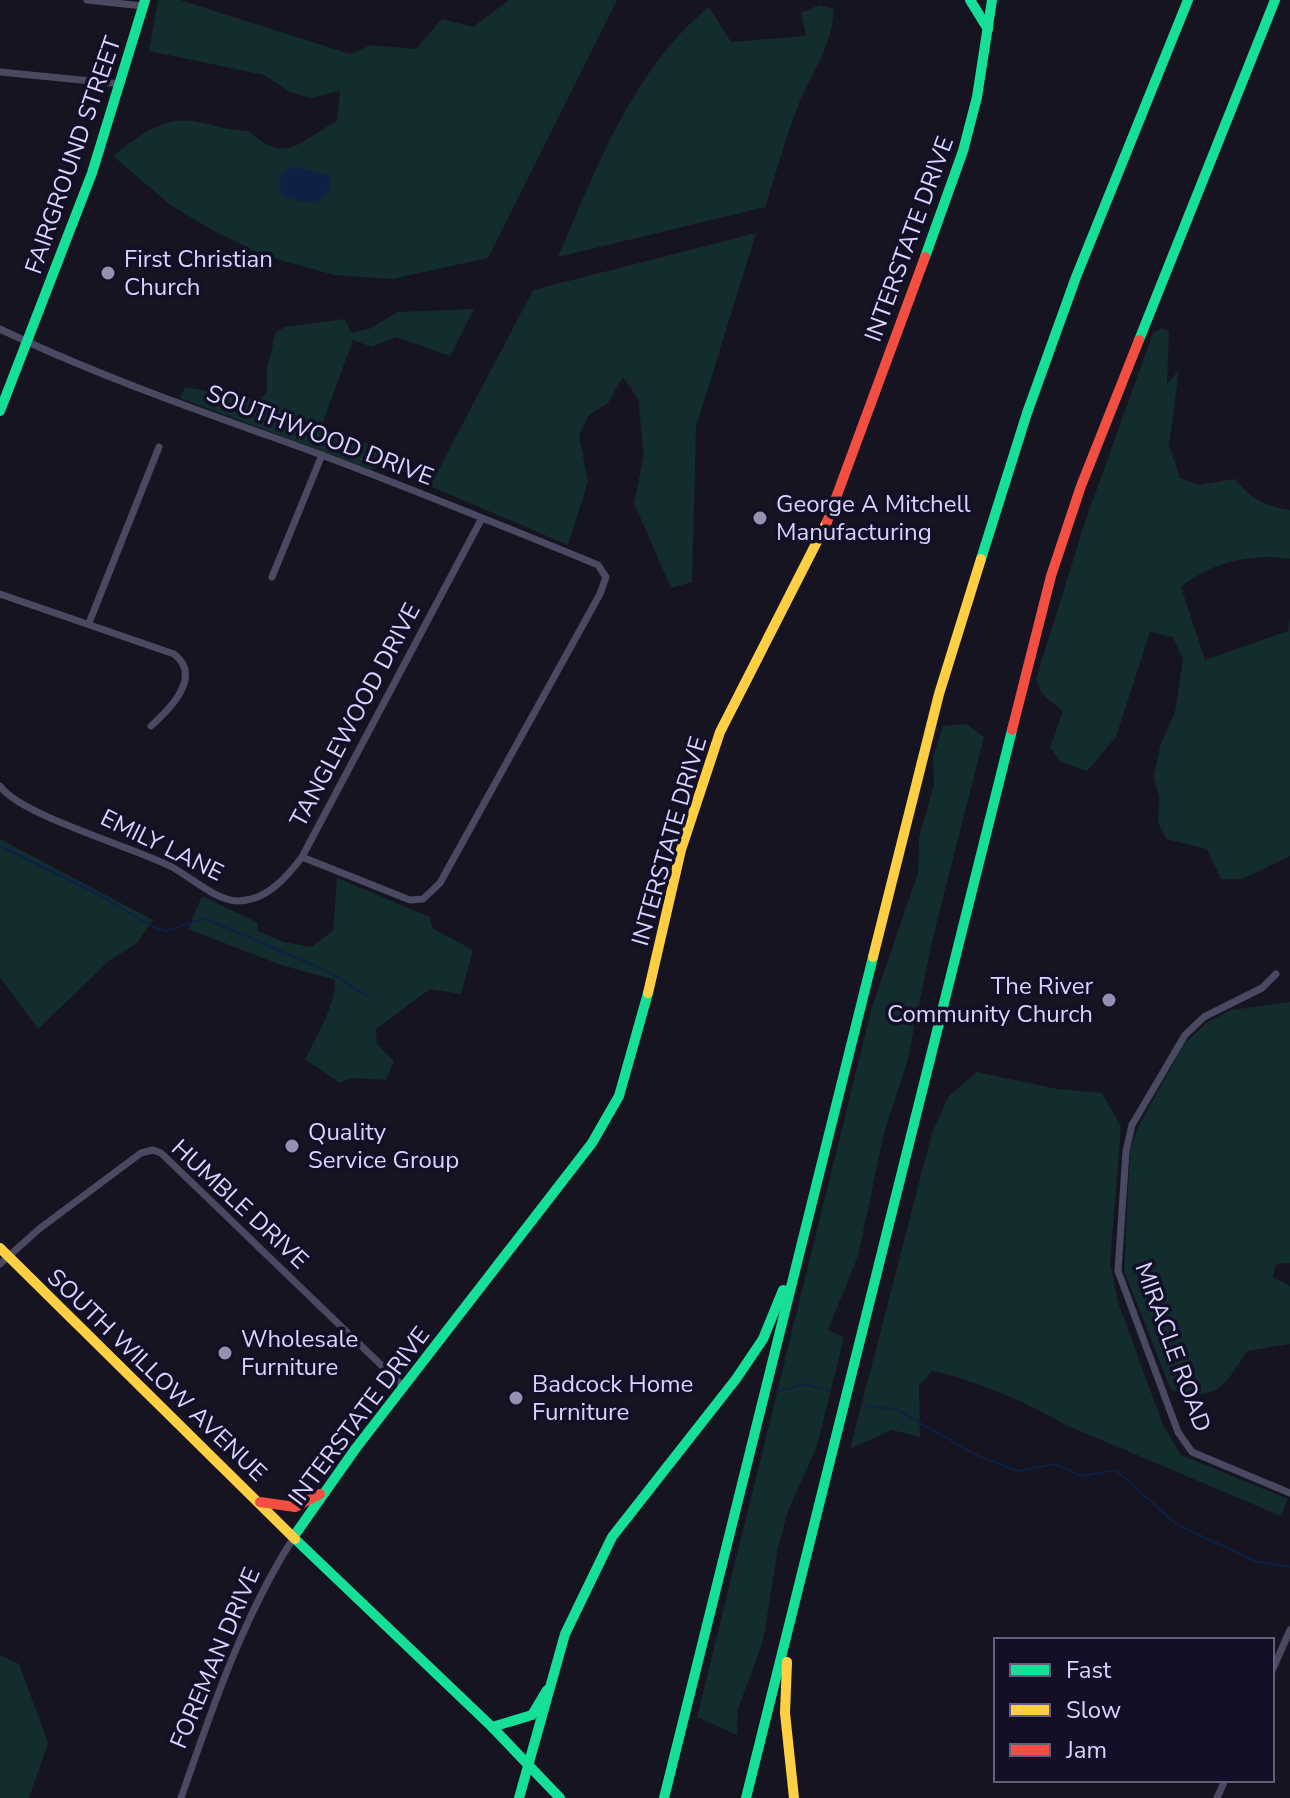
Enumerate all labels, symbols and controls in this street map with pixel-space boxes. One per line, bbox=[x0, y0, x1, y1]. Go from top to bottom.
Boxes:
street label: FAIRGROUND STREET bbox=[17, 31, 129, 278]
street label: INTERSTATE DRIVE bbox=[857, 132, 961, 346]
place label: First Christian Church bbox=[124, 243, 273, 303]
marker: First Christian Church bbox=[99, 264, 117, 282]
street label: SOUTHWOOD DRIVE bbox=[202, 377, 438, 493]
place label: George A Mitchell Manufacturing bbox=[776, 488, 971, 548]
marker: George A Mitchell Manufacturing bbox=[751, 509, 769, 527]
street label: TANGLEWOOD DRIVE bbox=[282, 597, 428, 833]
street label: INTERSTATE DRIVE bbox=[624, 733, 714, 949]
street label: EMILY LANE bbox=[95, 801, 229, 889]
place label: The River Community Church bbox=[887, 970, 1093, 1030]
marker: The River Community Church bbox=[1100, 991, 1118, 1009]
place label: Quality Service Group bbox=[308, 1116, 459, 1176]
street label: HUMBLE DRIVE bbox=[165, 1132, 315, 1276]
marker: Quality Service Group bbox=[283, 1137, 301, 1155]
street label: MIRACLE ROAD bbox=[1127, 1258, 1219, 1436]
street label: SOUTH WILLOW AVENUE bbox=[40, 1261, 274, 1489]
street label: INTERSTATE DRIVE bbox=[281, 1320, 437, 1512]
place label: Wholesale Furniture bbox=[241, 1323, 358, 1383]
marker: Wholesale Furniture bbox=[216, 1344, 234, 1362]
place label: Badcock Home Furniture bbox=[532, 1368, 693, 1428]
marker: Badcock Home Furniture bbox=[507, 1389, 525, 1407]
street label: FOREMAN DRIVE bbox=[162, 1563, 268, 1753]
legend bbox=[994, 1638, 1274, 1782]
text: Fast bbox=[1066, 1654, 1112, 1686]
text: Slow bbox=[1066, 1694, 1121, 1726]
text: Jam bbox=[1065, 1734, 1107, 1766]

